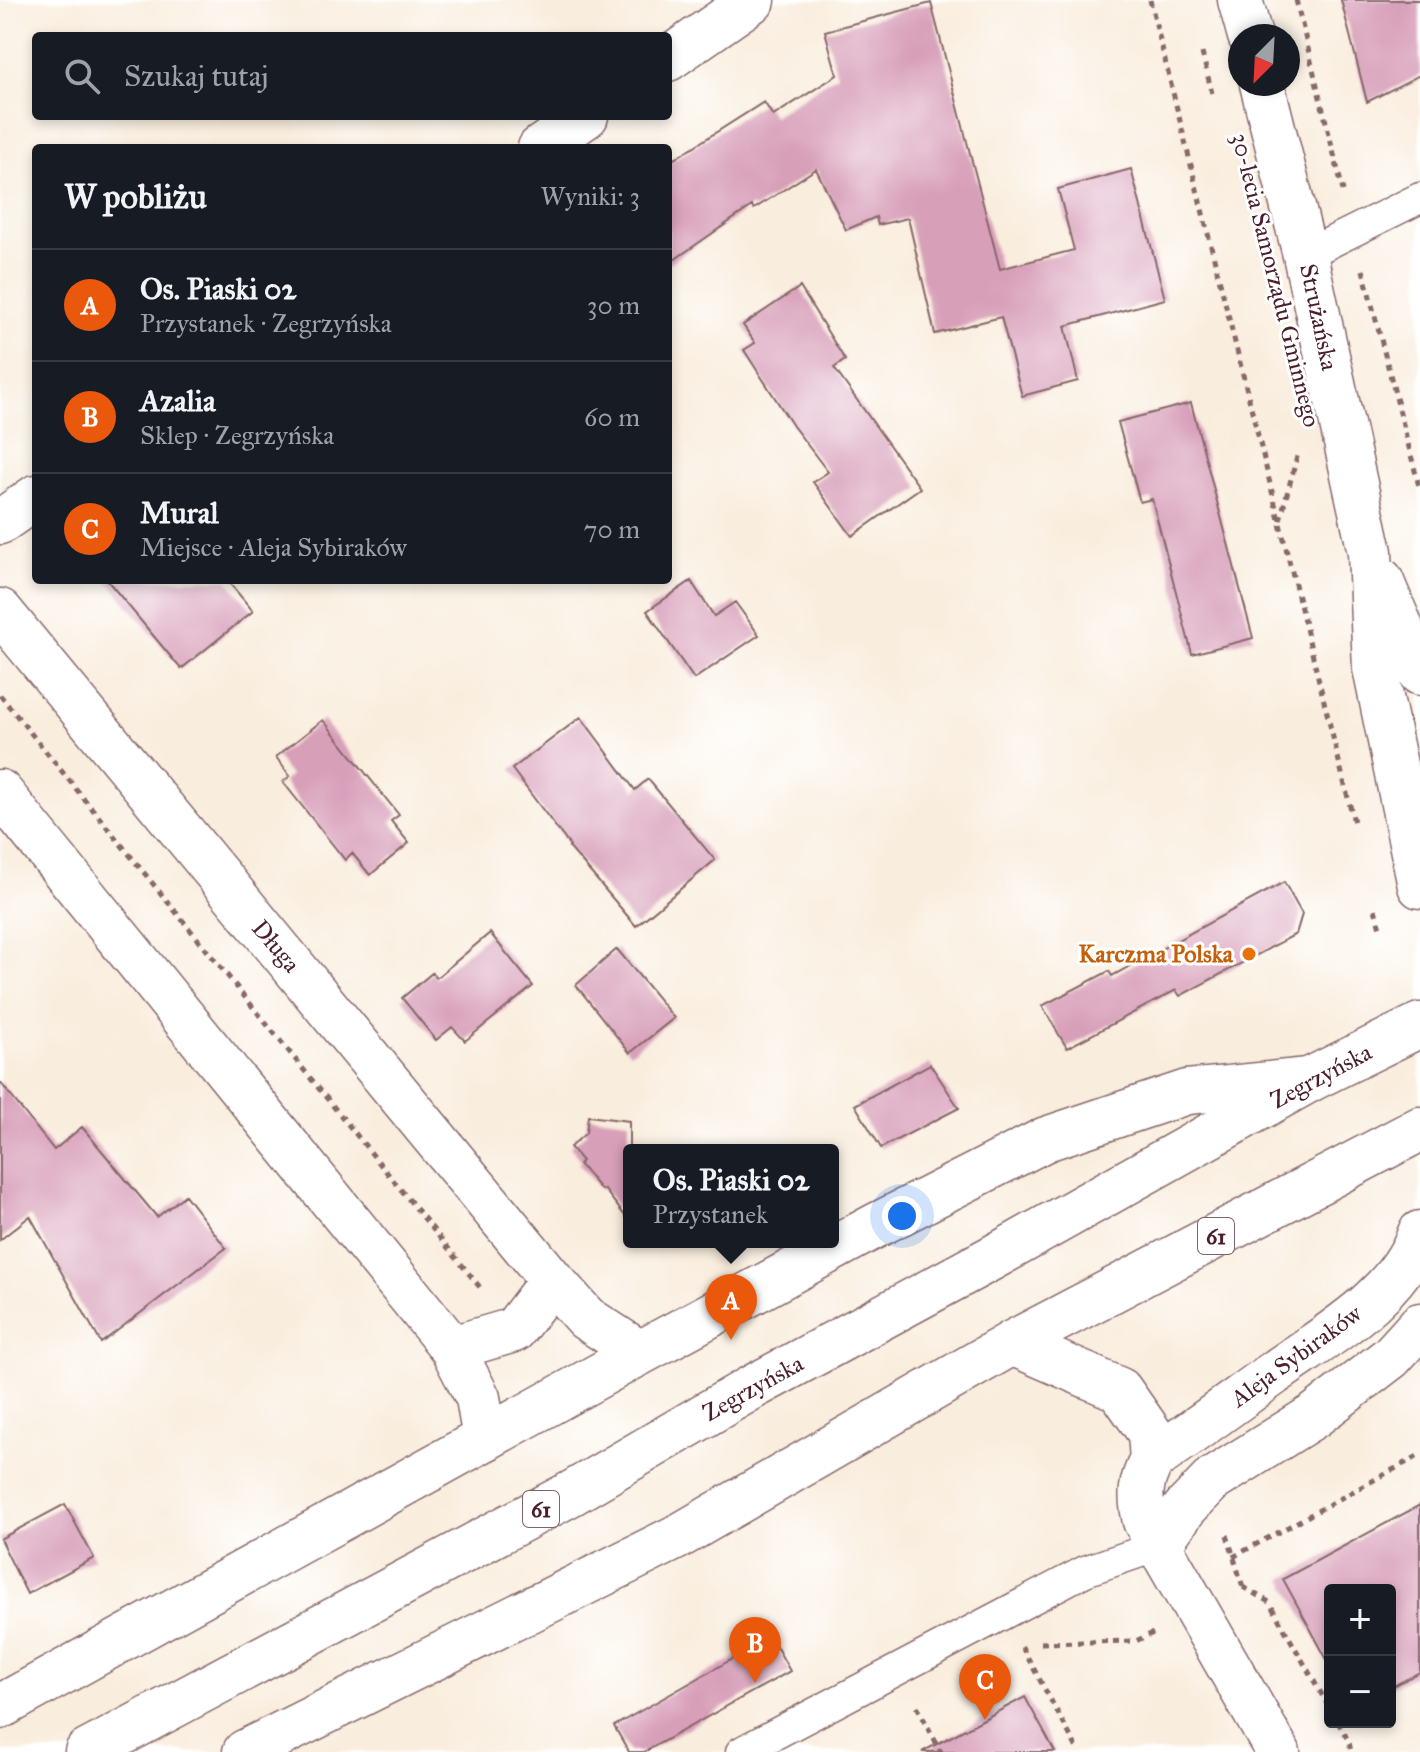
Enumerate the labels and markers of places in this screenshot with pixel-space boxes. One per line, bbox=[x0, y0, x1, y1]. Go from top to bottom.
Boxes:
place label: Karczma Polska bbox=[1078, 939, 1234, 969]
marker: Karczma Polska bbox=[1240, 945, 1258, 963]
pin: A bbox=[705, 1274, 757, 1340]
pin: B bbox=[729, 1617, 781, 1683]
pin: C bbox=[959, 1654, 1011, 1720]

